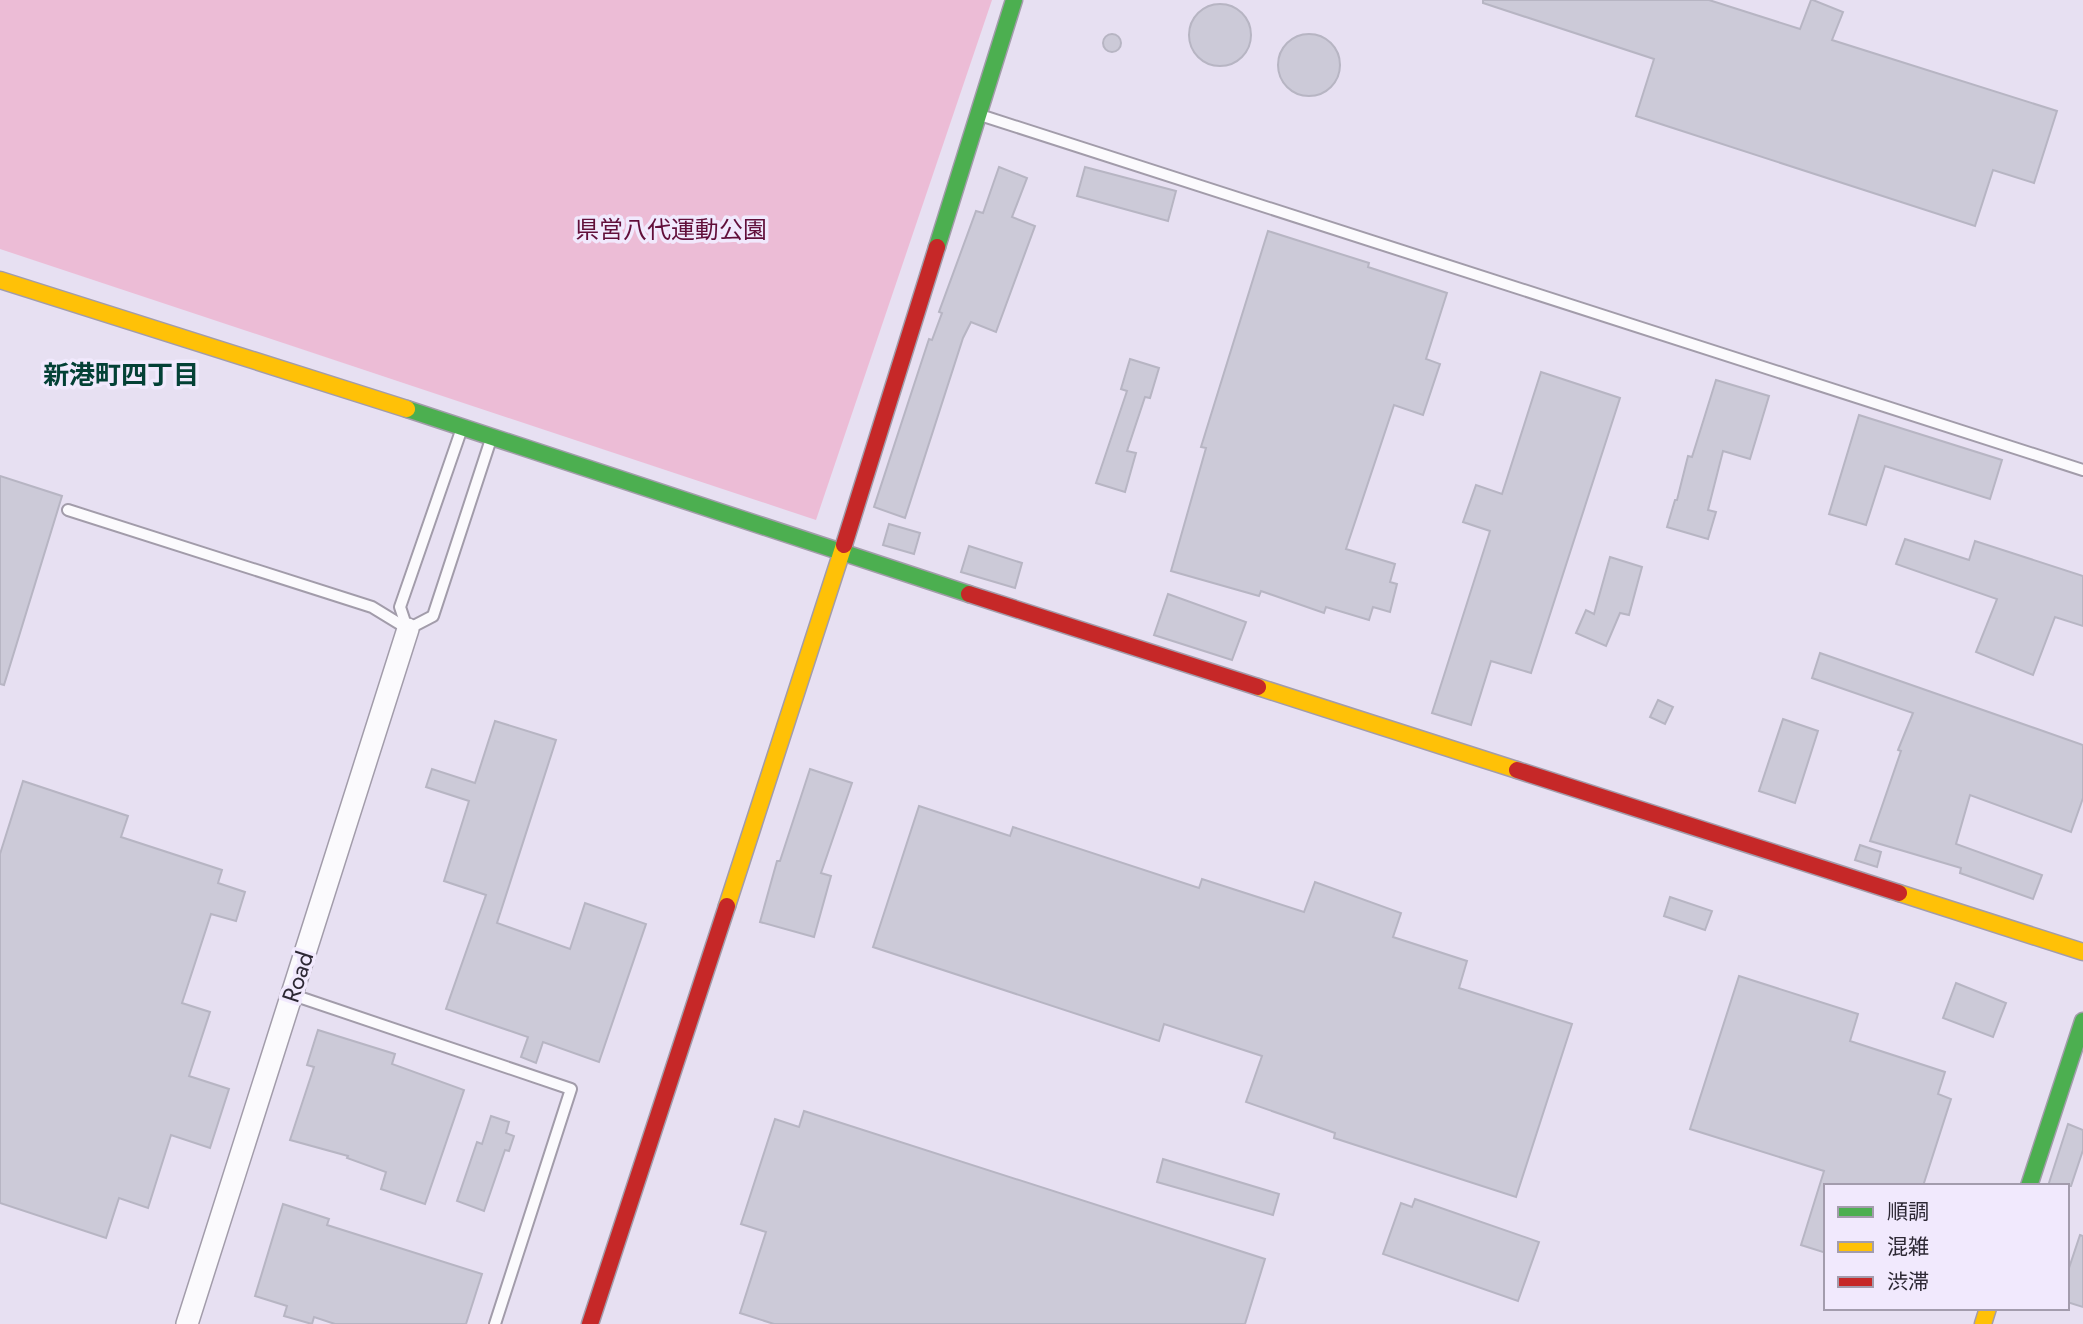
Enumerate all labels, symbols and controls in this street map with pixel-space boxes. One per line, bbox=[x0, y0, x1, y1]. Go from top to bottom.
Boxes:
park label: 県営八代運動公園 bbox=[575, 212, 767, 247]
district label: 新港町四丁目 bbox=[43, 356, 199, 394]
street label: Road bbox=[273, 947, 322, 1007]
legend bbox=[1824, 1184, 2069, 1310]
text: 順調 bbox=[1887, 1197, 1929, 1227]
text: 混雑 bbox=[1887, 1232, 1929, 1262]
text: 渋滞 bbox=[1887, 1267, 1929, 1297]

